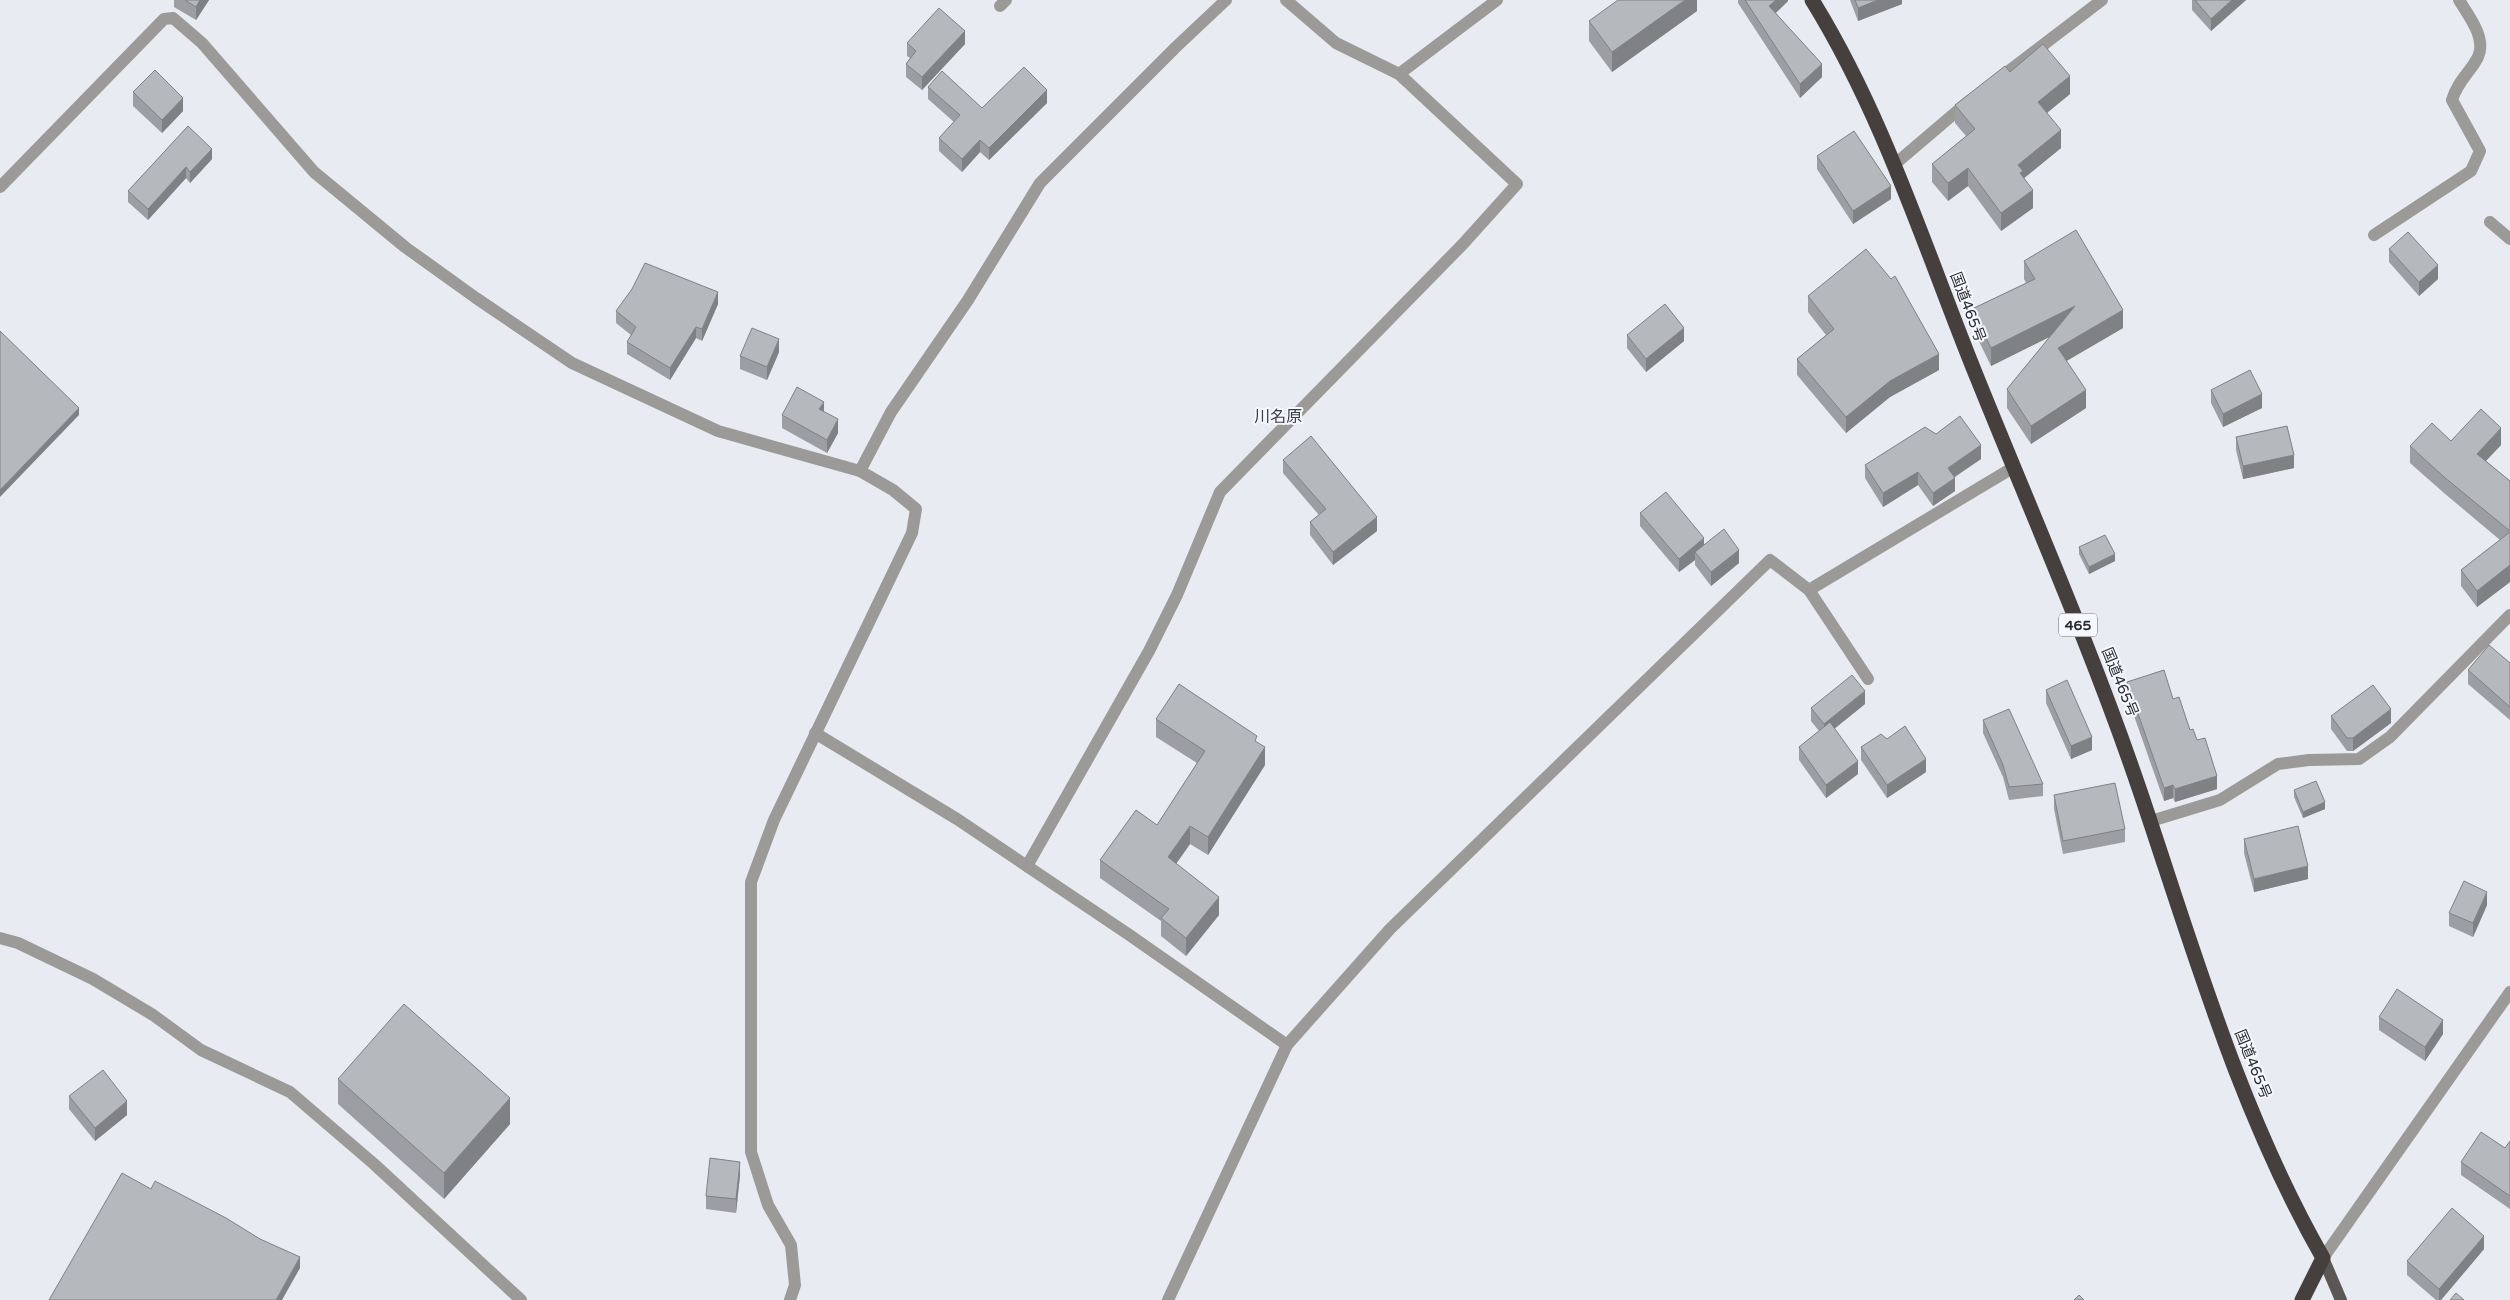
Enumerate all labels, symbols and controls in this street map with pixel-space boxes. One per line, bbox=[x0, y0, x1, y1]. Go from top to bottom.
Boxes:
street label: 国道465号 bbox=[1946, 270, 1990, 344]
district label: 川名原 bbox=[1254, 407, 1302, 427]
road number: 465 bbox=[2059, 614, 2097, 636]
street label: 国道465号 bbox=[2098, 645, 2142, 719]
street label: 国道465号 bbox=[2231, 1027, 2275, 1101]

